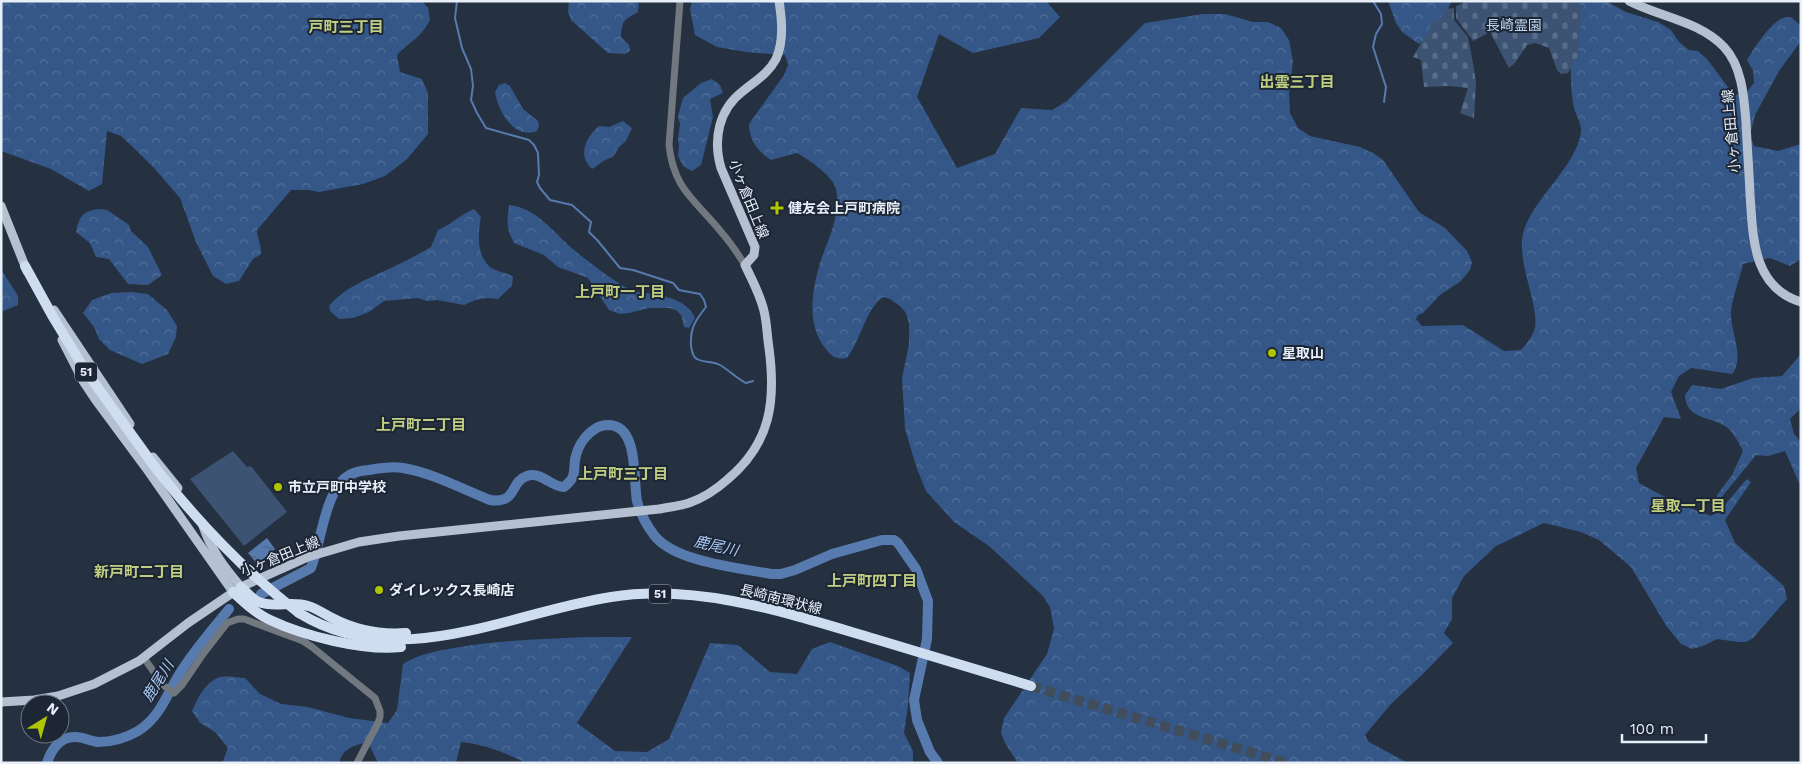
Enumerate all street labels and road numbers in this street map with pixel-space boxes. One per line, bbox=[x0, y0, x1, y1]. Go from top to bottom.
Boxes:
street label: 小ヶ倉田上線 bbox=[1719, 88, 1743, 174]
street label: 小ヶ倉田上線 bbox=[726, 157, 772, 241]
road number: 51 bbox=[75, 362, 97, 382]
street label: 小ヶ倉田上線 bbox=[238, 533, 322, 579]
street label: 長崎南環状線 bbox=[738, 581, 824, 617]
road number: 51 bbox=[649, 584, 671, 604]

